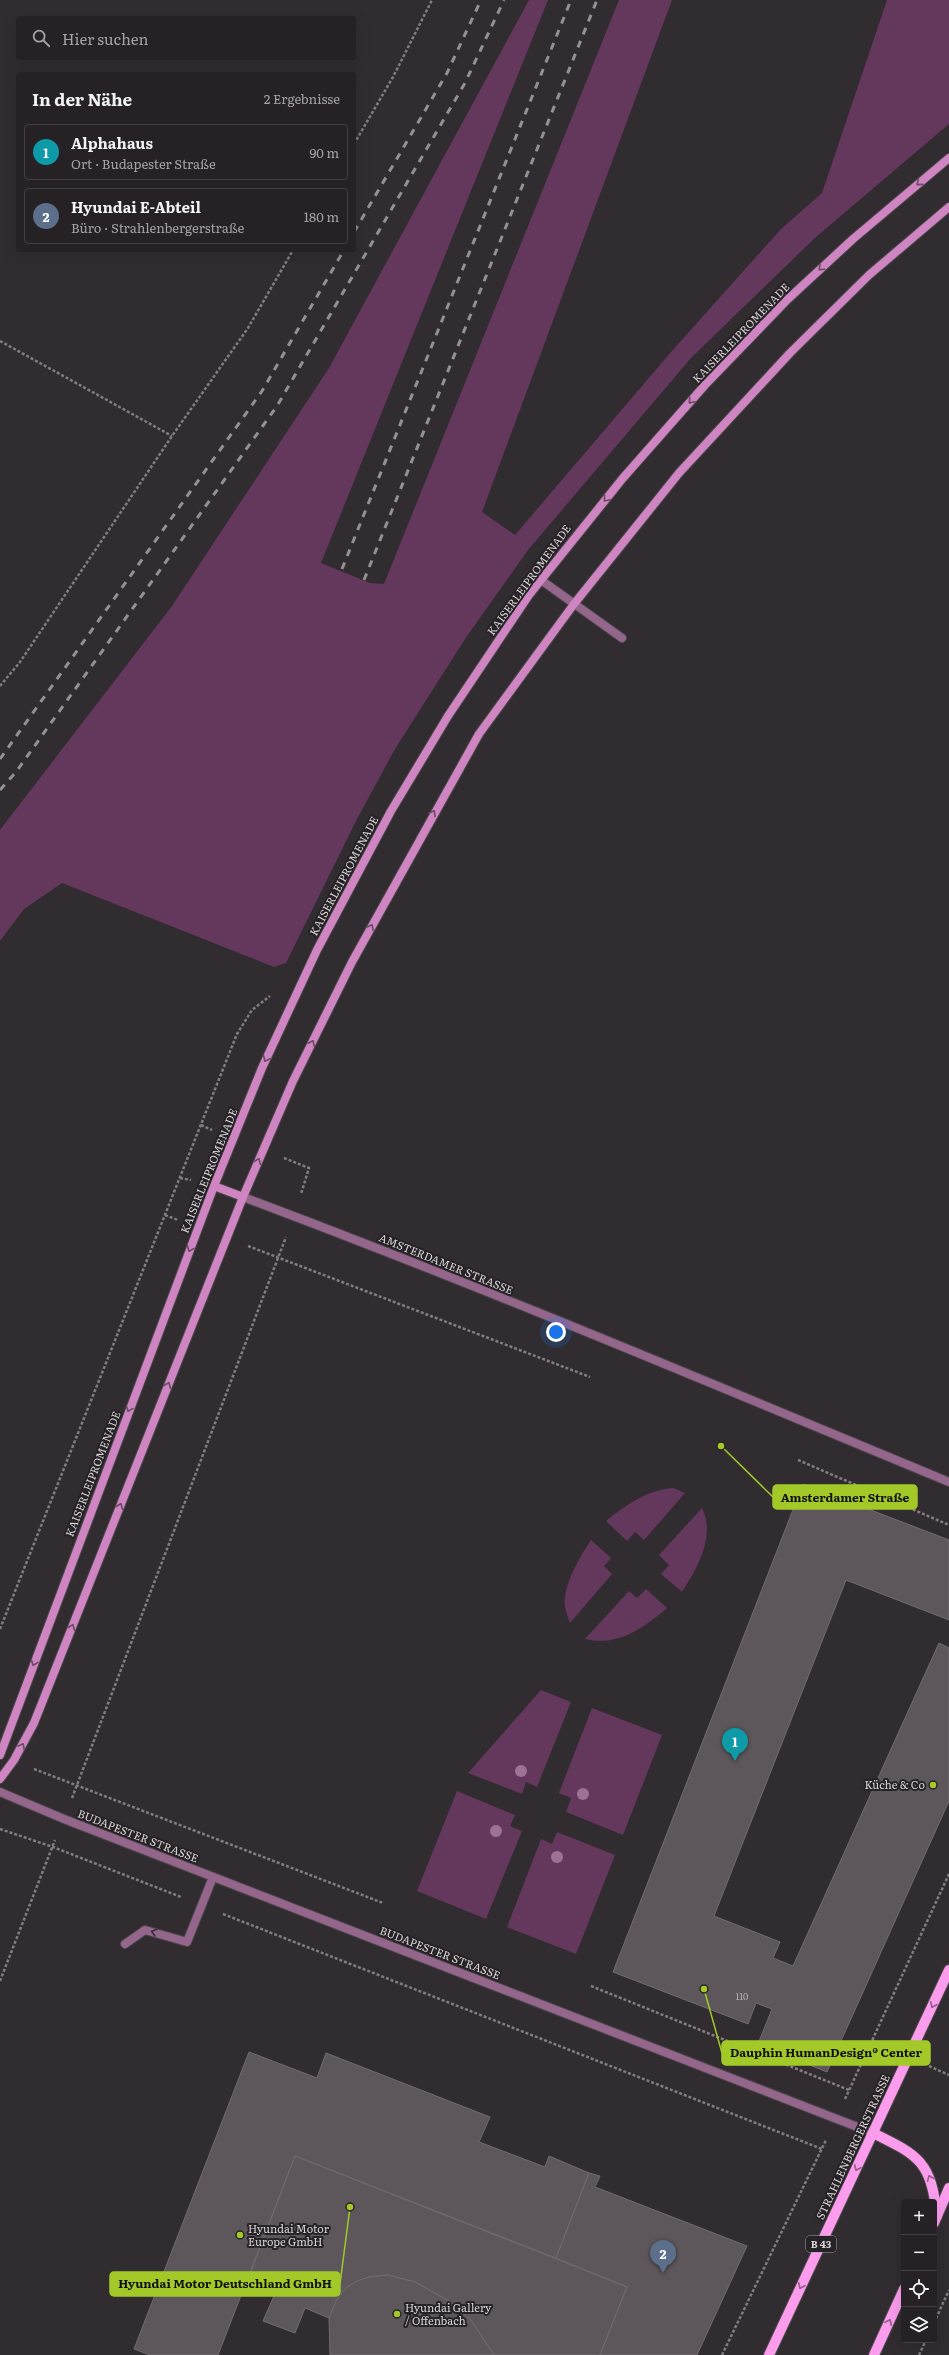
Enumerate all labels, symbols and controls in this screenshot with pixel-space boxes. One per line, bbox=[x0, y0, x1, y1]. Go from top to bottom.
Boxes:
search box bbox=[16, 16, 356, 60]
icon: search bbox=[30, 27, 52, 49]
text: Hier suchen bbox=[62, 27, 148, 50]
text: In der Nähe bbox=[32, 86, 132, 111]
text: 2 Ergebnisse bbox=[264, 89, 340, 108]
text: Alphahaus bbox=[71, 131, 153, 154]
text: 1 bbox=[43, 143, 49, 162]
text: 90 m bbox=[309, 143, 339, 162]
text: Ort · Budapester Straße bbox=[71, 154, 216, 173]
one-way arrow bbox=[917, 178, 924, 185]
text: Hyundai E-Abteil bbox=[71, 195, 201, 218]
text: 2 bbox=[43, 207, 49, 226]
text: 180 m bbox=[304, 207, 339, 226]
text: Büro · Strahlenbergerstraße bbox=[71, 218, 244, 237]
one-way arrow bbox=[818, 263, 826, 271]
street label: KAISERLEIPROMENADE bbox=[688, 279, 792, 386]
one-way arrow bbox=[688, 396, 696, 404]
one-way arrow bbox=[603, 494, 610, 501]
street label: KAISERLEIPROMENADE bbox=[482, 521, 574, 638]
one-way arrow bbox=[429, 810, 436, 817]
street label: KAISERLEIPROMENADE bbox=[305, 813, 382, 938]
one-way arrow bbox=[366, 924, 373, 931]
one-way arrow bbox=[307, 1040, 315, 1047]
one-way arrow bbox=[263, 1054, 271, 1062]
street label: KAISERLEIPROMENADE bbox=[176, 1106, 240, 1236]
one-way arrow bbox=[253, 1158, 261, 1165]
street label: AMSTERDAMER STRASSE bbox=[377, 1229, 516, 1297]
one-way arrow bbox=[187, 1245, 195, 1252]
your location bbox=[546, 1322, 566, 1342]
one-way arrow bbox=[164, 1382, 172, 1389]
one-way arrow bbox=[126, 1406, 134, 1413]
street label: KAISERLEIPROMENADE bbox=[61, 1408, 123, 1539]
callout: Amsterdamer Straße bbox=[773, 1485, 917, 1509]
text: Amsterdamer Straße bbox=[781, 1488, 910, 1506]
one-way arrow bbox=[116, 1503, 124, 1510]
one-way arrow bbox=[68, 1623, 76, 1630]
one-way arrow bbox=[30, 1660, 38, 1667]
pin: 1 bbox=[722, 1728, 748, 1761]
one-way arrow bbox=[17, 1743, 24, 1751]
place label: Küche & Co bbox=[864, 1776, 925, 1792]
marker: Küche & Co bbox=[928, 1780, 938, 1790]
street label: BUDAPESTER STRASSE bbox=[76, 1805, 201, 1865]
street label: BUDAPESTER STRASSE bbox=[378, 1922, 503, 1982]
one-way arrow bbox=[151, 1928, 158, 1937]
house number: 110 bbox=[736, 1989, 748, 2003]
one-way arrow bbox=[930, 2001, 938, 2009]
callout: Dauphin HumanDesign® Center bbox=[722, 2041, 930, 2065]
text: Dauphin HumanDesign® Center bbox=[730, 2043, 923, 2061]
street label: STRAHLENBERGERSTRASSE bbox=[811, 2071, 893, 2222]
one-way arrow bbox=[854, 2164, 862, 2172]
one-way arrow bbox=[926, 2175, 934, 2182]
map controls bbox=[901, 2199, 937, 2343]
button: + bbox=[901, 2199, 937, 2235]
place label: Hyundai Motor Europe GmbH bbox=[248, 2220, 330, 2249]
marker: Hyundai Motor Europe GmbH bbox=[235, 2230, 245, 2240]
button: − bbox=[901, 2235, 937, 2271]
road number: B 43 bbox=[806, 2236, 836, 2252]
pin: 2 bbox=[650, 2240, 676, 2273]
button: locate bbox=[901, 2271, 937, 2307]
callout: Hyundai Motor Deutschland GmbH bbox=[110, 2272, 340, 2296]
text: Hyundai Motor Deutschland GmbH bbox=[118, 2274, 332, 2292]
one-way arrow bbox=[798, 2282, 806, 2289]
place label: Hyundai Gallery / Offenbach bbox=[405, 2299, 492, 2328]
button: layers bbox=[901, 2307, 937, 2343]
marker: Hyundai Gallery / Offenbach bbox=[392, 2309, 402, 2319]
one-way arrow bbox=[884, 2319, 892, 2326]

